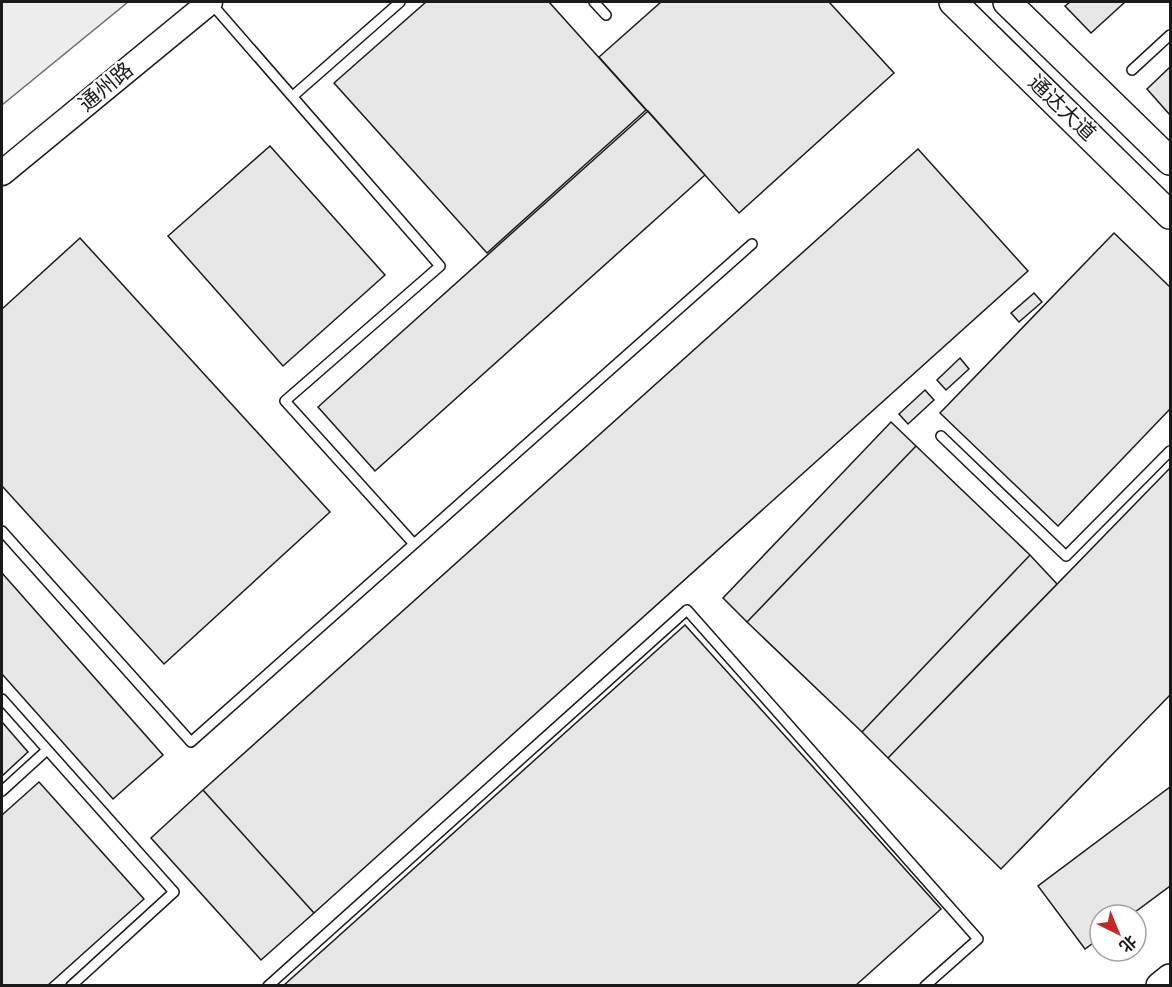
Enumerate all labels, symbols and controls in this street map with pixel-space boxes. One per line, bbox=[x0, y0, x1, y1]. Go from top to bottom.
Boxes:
street label: 通州路 bbox=[74, 57, 138, 117]
street label: 通达大道 bbox=[1023, 69, 1101, 147]
north arrow bbox=[1088, 903, 1148, 963]
text: 北 bbox=[1116, 931, 1141, 957]

